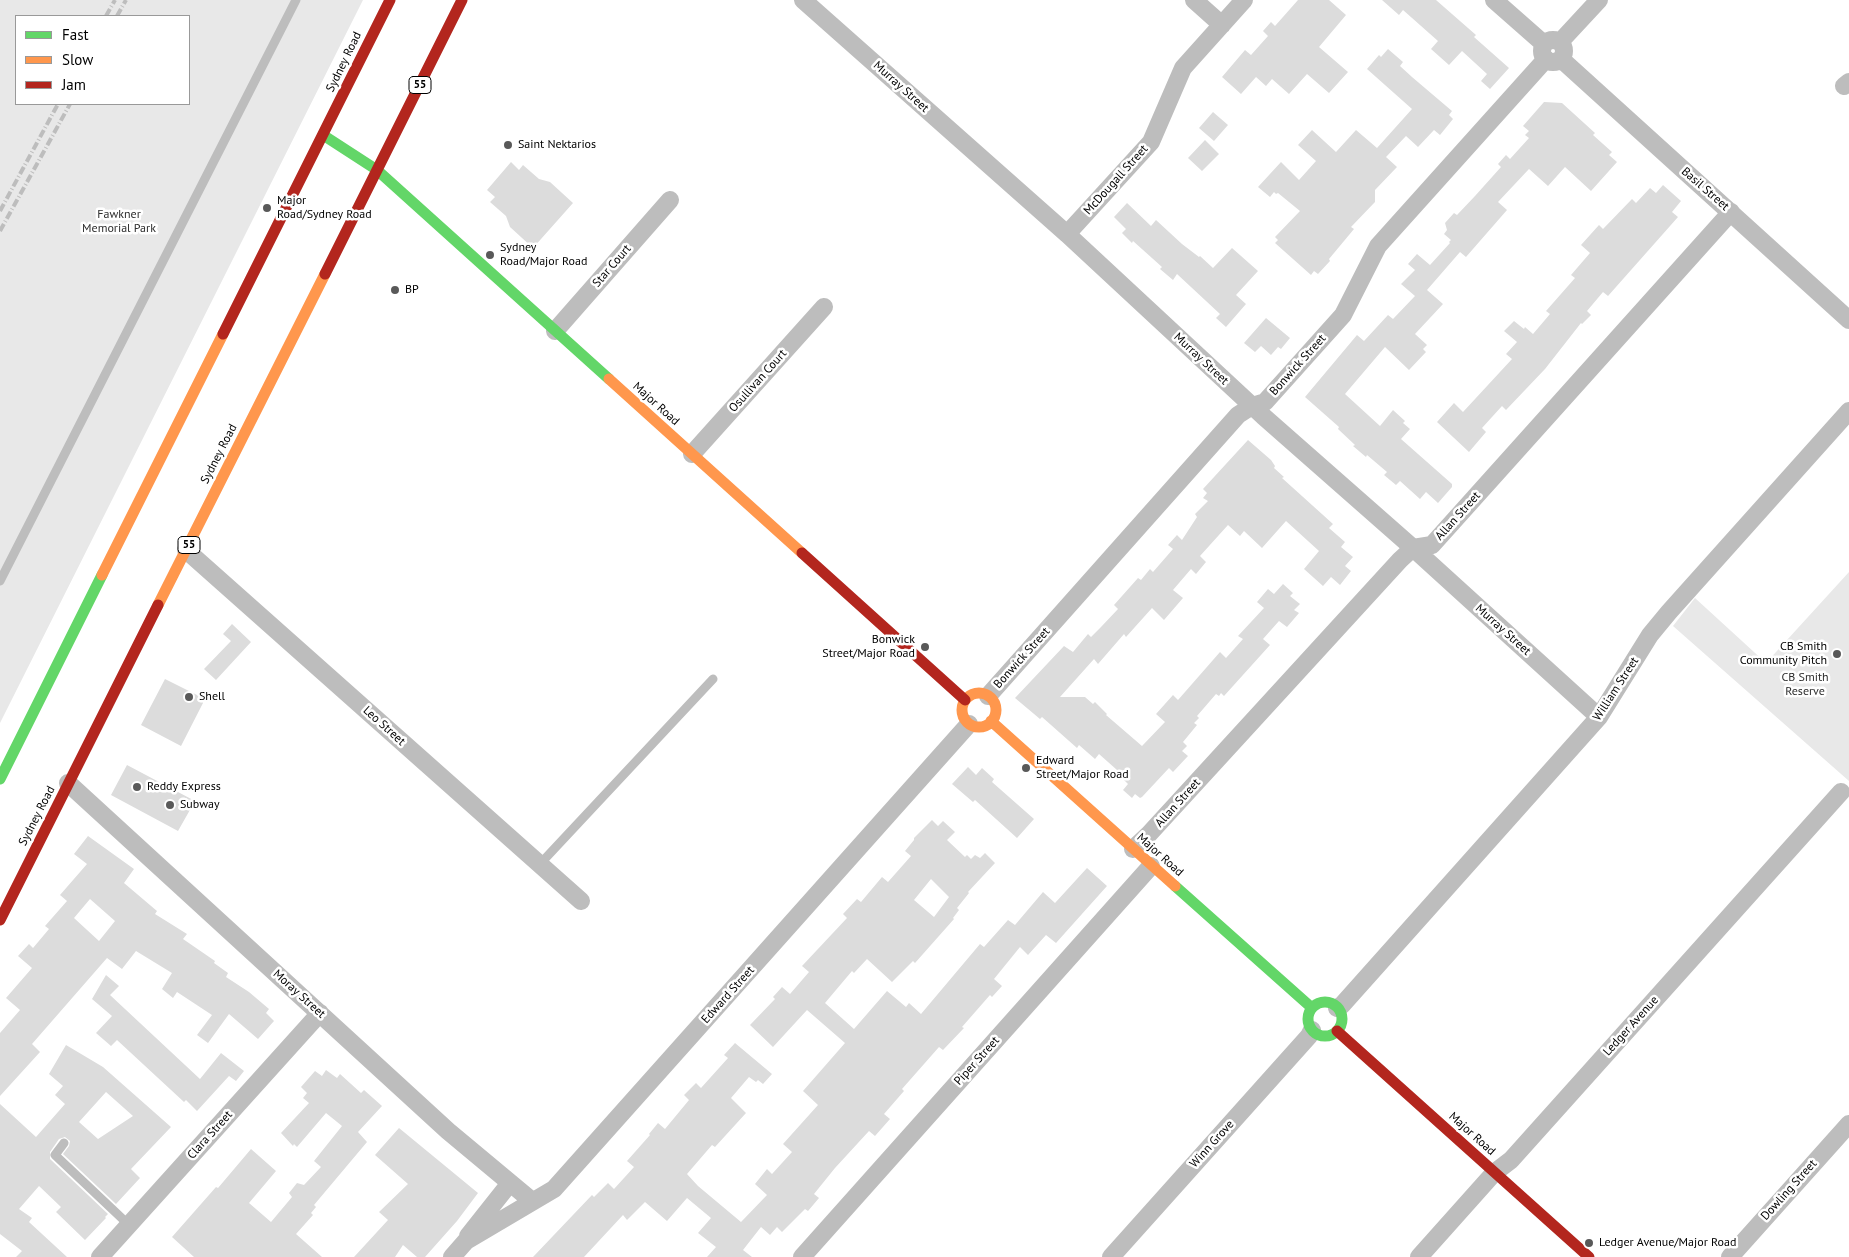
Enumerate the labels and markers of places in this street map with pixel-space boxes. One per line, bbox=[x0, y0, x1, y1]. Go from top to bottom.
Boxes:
place label: Saint Nektarios bbox=[518, 138, 596, 152]
marker: Saint Nektarios bbox=[502, 139, 514, 151]
place label: Major Road/Sydney Road bbox=[277, 194, 372, 222]
marker: Major Road/Sydney Road bbox=[261, 202, 273, 214]
place label: Sydney Road/Major Road bbox=[500, 241, 587, 269]
marker: Sydney Road/Major Road bbox=[484, 249, 496, 261]
place label: BP bbox=[405, 283, 419, 297]
marker: BP bbox=[389, 284, 401, 296]
place label: Bonwick Street/Major Road bbox=[822, 633, 915, 661]
place label: CB Smith Community Pitch bbox=[1740, 640, 1827, 668]
marker: Bonwick Street/Major Road bbox=[919, 641, 931, 653]
marker: CB Smith Community Pitch bbox=[1831, 648, 1843, 660]
place label: Shell bbox=[199, 690, 225, 704]
marker: Shell bbox=[183, 691, 195, 703]
place label: Edward Street/Major Road bbox=[1036, 754, 1129, 782]
marker: Edward Street/Major Road bbox=[1020, 762, 1032, 774]
place label: Reddy Express bbox=[147, 780, 221, 794]
marker: Reddy Express bbox=[131, 781, 143, 793]
place label: Subway bbox=[180, 798, 220, 812]
marker: Subway bbox=[164, 799, 176, 811]
place label: Ledger Avenue/Major Road bbox=[1599, 1236, 1736, 1250]
marker: Ledger Avenue/Major Road bbox=[1583, 1237, 1595, 1249]

